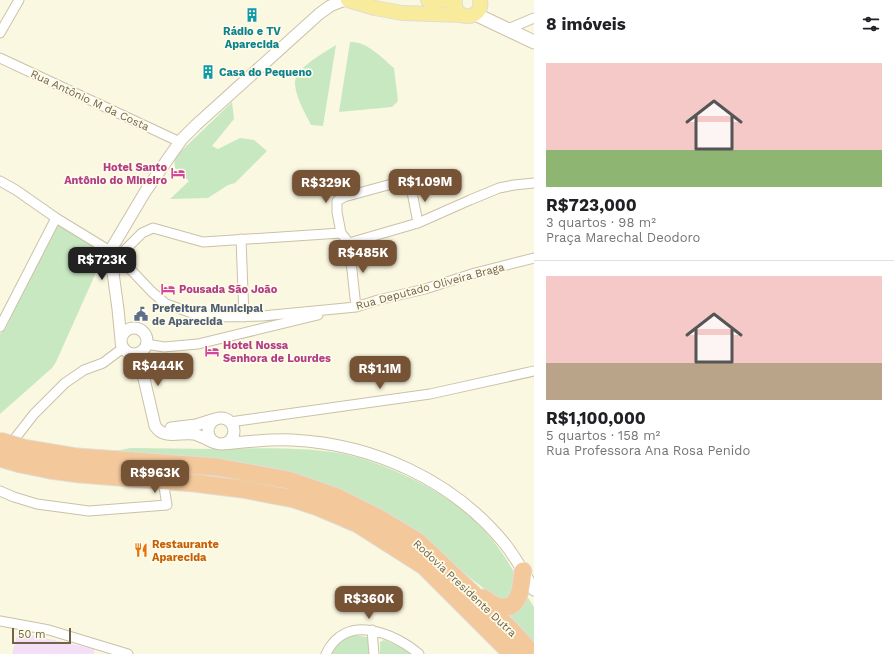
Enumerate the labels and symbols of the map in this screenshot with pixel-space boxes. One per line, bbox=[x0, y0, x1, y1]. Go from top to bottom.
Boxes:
building icon: Rádio e TV Aparecida bbox=[244, 7, 260, 23]
place label: Rádio e TV Aparecida bbox=[223, 25, 281, 51]
building icon: Casa do Pequeno bbox=[200, 64, 216, 80]
place label: Casa do Pequeno bbox=[219, 66, 312, 79]
street label: Rua Antônio M da Costa bbox=[29, 67, 151, 134]
place label: Hotel Santo Antônio do Mineiro bbox=[64, 161, 167, 187]
hotel icon: Hotel Santo Antônio do Mineiro bbox=[170, 165, 186, 181]
pin: R$1.09M bbox=[388, 169, 462, 203]
pin: R$329K bbox=[293, 170, 359, 204]
pin: R$485K bbox=[330, 240, 396, 274]
pin: R$723K bbox=[69, 247, 135, 281]
street label: Rua Deputado Oliveira Braga bbox=[354, 260, 506, 313]
hotel icon: Pousada São João bbox=[160, 281, 176, 297]
place label: Pousada São João bbox=[179, 283, 278, 296]
place label: Prefeitura Municipal de Aparecida bbox=[152, 302, 264, 328]
public building icon: Prefeitura Municipal de Aparecida bbox=[133, 306, 149, 322]
place label: Hotel Nossa Senhora de Lourdes bbox=[223, 339, 331, 365]
hotel icon: Hotel Nossa Senhora de Lourdes bbox=[204, 343, 220, 359]
pin: R$444K bbox=[125, 353, 191, 387]
pin: R$1.1M bbox=[347, 356, 413, 390]
pin: R$963K bbox=[122, 460, 188, 494]
street label: Rodovia Presidente Dutra bbox=[410, 537, 519, 640]
place label: Restaurante Aparecida bbox=[152, 538, 219, 564]
restaurant icon: Restaurante Aparecida bbox=[133, 542, 149, 558]
pin: R$360K bbox=[336, 586, 402, 620]
scale bar bbox=[12, 626, 71, 645]

